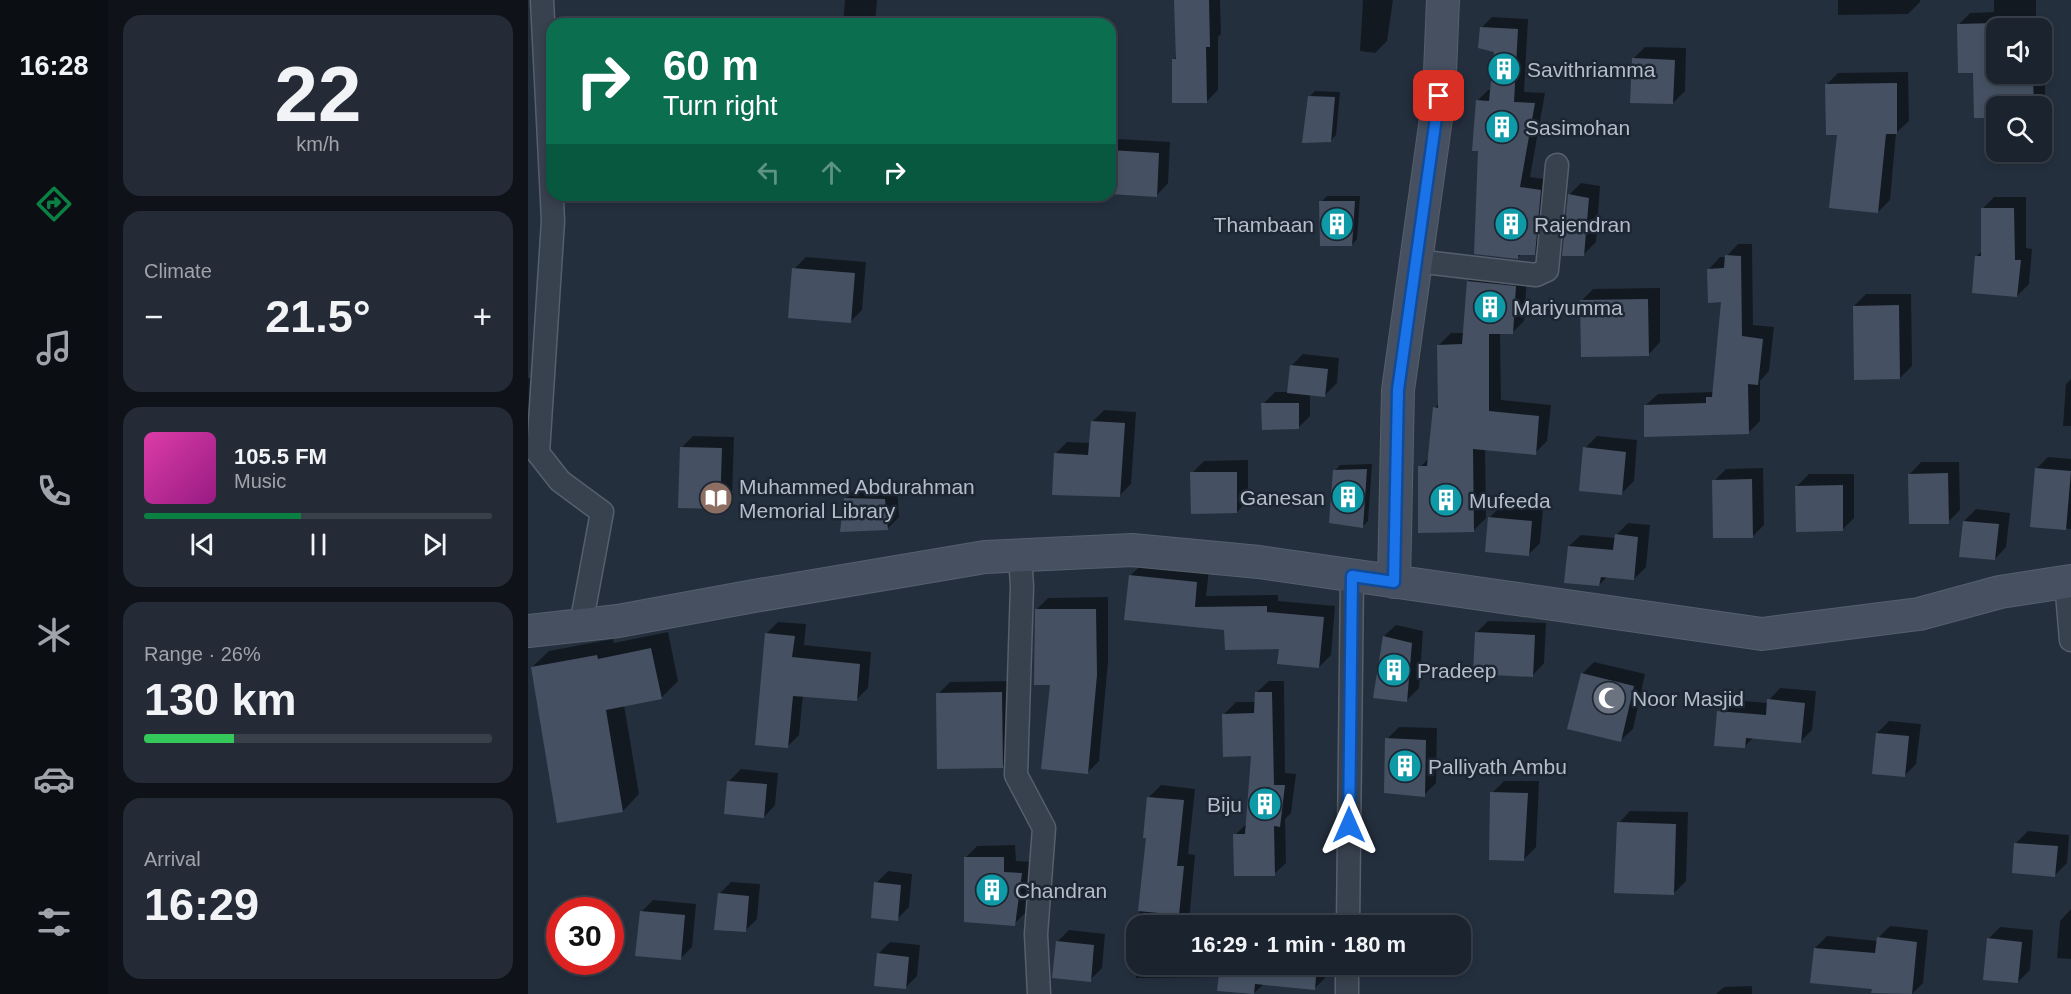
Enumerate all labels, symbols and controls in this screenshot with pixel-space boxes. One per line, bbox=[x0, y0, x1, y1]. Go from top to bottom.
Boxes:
map controls bbox=[1986, 18, 2052, 162]
button: sound bbox=[1986, 18, 2052, 84]
icon: right bbox=[564, 42, 642, 120]
text: 60 m bbox=[663, 42, 759, 89]
text: 22 bbox=[275, 50, 361, 138]
text: 16:28 bbox=[19, 51, 89, 81]
building icon: Savithriamma bbox=[1486, 51, 1522, 87]
place label: Savithriamma bbox=[1527, 58, 1656, 81]
pin bbox=[1413, 70, 1464, 121]
icon: arrive bbox=[1422, 79, 1455, 112]
text: Turn right bbox=[663, 91, 778, 121]
button: search bbox=[1986, 96, 2052, 162]
building icon: Sasimohan bbox=[1484, 109, 1520, 145]
place label: Sasimohan bbox=[1525, 116, 1630, 139]
text: km/h bbox=[296, 133, 340, 155]
icon: left bbox=[752, 156, 785, 189]
icon: ahead bbox=[815, 156, 848, 189]
icon: right bbox=[878, 156, 911, 189]
icon: directions bbox=[33, 183, 75, 225]
building icon: Thambaan bbox=[1319, 206, 1355, 242]
building icon: Rajendran bbox=[1493, 206, 1529, 242]
place label: Thambaan bbox=[1214, 213, 1314, 236]
place label: Rajendran bbox=[1534, 213, 1631, 236]
text: Climate bbox=[144, 260, 212, 282]
building icon: Mariyumma bbox=[1472, 289, 1508, 325]
text: 21.5° bbox=[265, 291, 371, 342]
place label: Mariyumma bbox=[1513, 296, 1623, 319]
text: − bbox=[144, 298, 163, 335]
text: + bbox=[473, 298, 492, 335]
icon: music bbox=[33, 327, 75, 369]
text: 105.5 FM bbox=[234, 444, 327, 469]
icon: phone bbox=[33, 470, 75, 512]
text: Music bbox=[234, 470, 286, 492]
place label: Muhammed Abdurahman Memorial Library bbox=[739, 475, 975, 522]
building icon: Ganesan bbox=[1330, 479, 1366, 515]
library icon: Muhammed Abdurahman Memorial Library bbox=[698, 480, 734, 516]
building icon: Mufeeda bbox=[1428, 482, 1464, 518]
place label: Ganesan bbox=[1240, 486, 1325, 509]
place label: Mufeeda bbox=[1469, 489, 1551, 512]
icon: previous bbox=[186, 528, 219, 561]
icon: pause bbox=[302, 528, 335, 561]
icon: next bbox=[418, 528, 451, 561]
icon: climate bbox=[33, 614, 75, 656]
text: Range · 26% bbox=[144, 643, 261, 665]
building icon: Pradeep bbox=[1376, 652, 1412, 688]
place label: Pradeep bbox=[1417, 659, 1496, 682]
text: 130 km bbox=[144, 674, 297, 725]
mosque icon: Noor Masjid bbox=[1591, 680, 1627, 716]
place label: Noor Masjid bbox=[1632, 687, 1744, 710]
building icon: Palliyath Ambu bbox=[1387, 748, 1423, 784]
place label: Palliyath Ambu bbox=[1428, 755, 1567, 778]
icon: car bbox=[33, 758, 75, 800]
building icon: Biju bbox=[1247, 786, 1283, 822]
place label: Biju bbox=[1207, 793, 1242, 816]
position arrow bbox=[1317, 793, 1381, 857]
text: Arrival bbox=[144, 848, 201, 870]
building icon: Chandran bbox=[974, 872, 1010, 908]
text: 16:29 bbox=[144, 879, 259, 930]
place label: Chandran bbox=[1015, 879, 1107, 902]
speed limit sign: 30 bbox=[546, 897, 624, 975]
icon: filters bbox=[33, 901, 75, 943]
text: 16:29 · 1 min · 180 m bbox=[1191, 932, 1406, 957]

